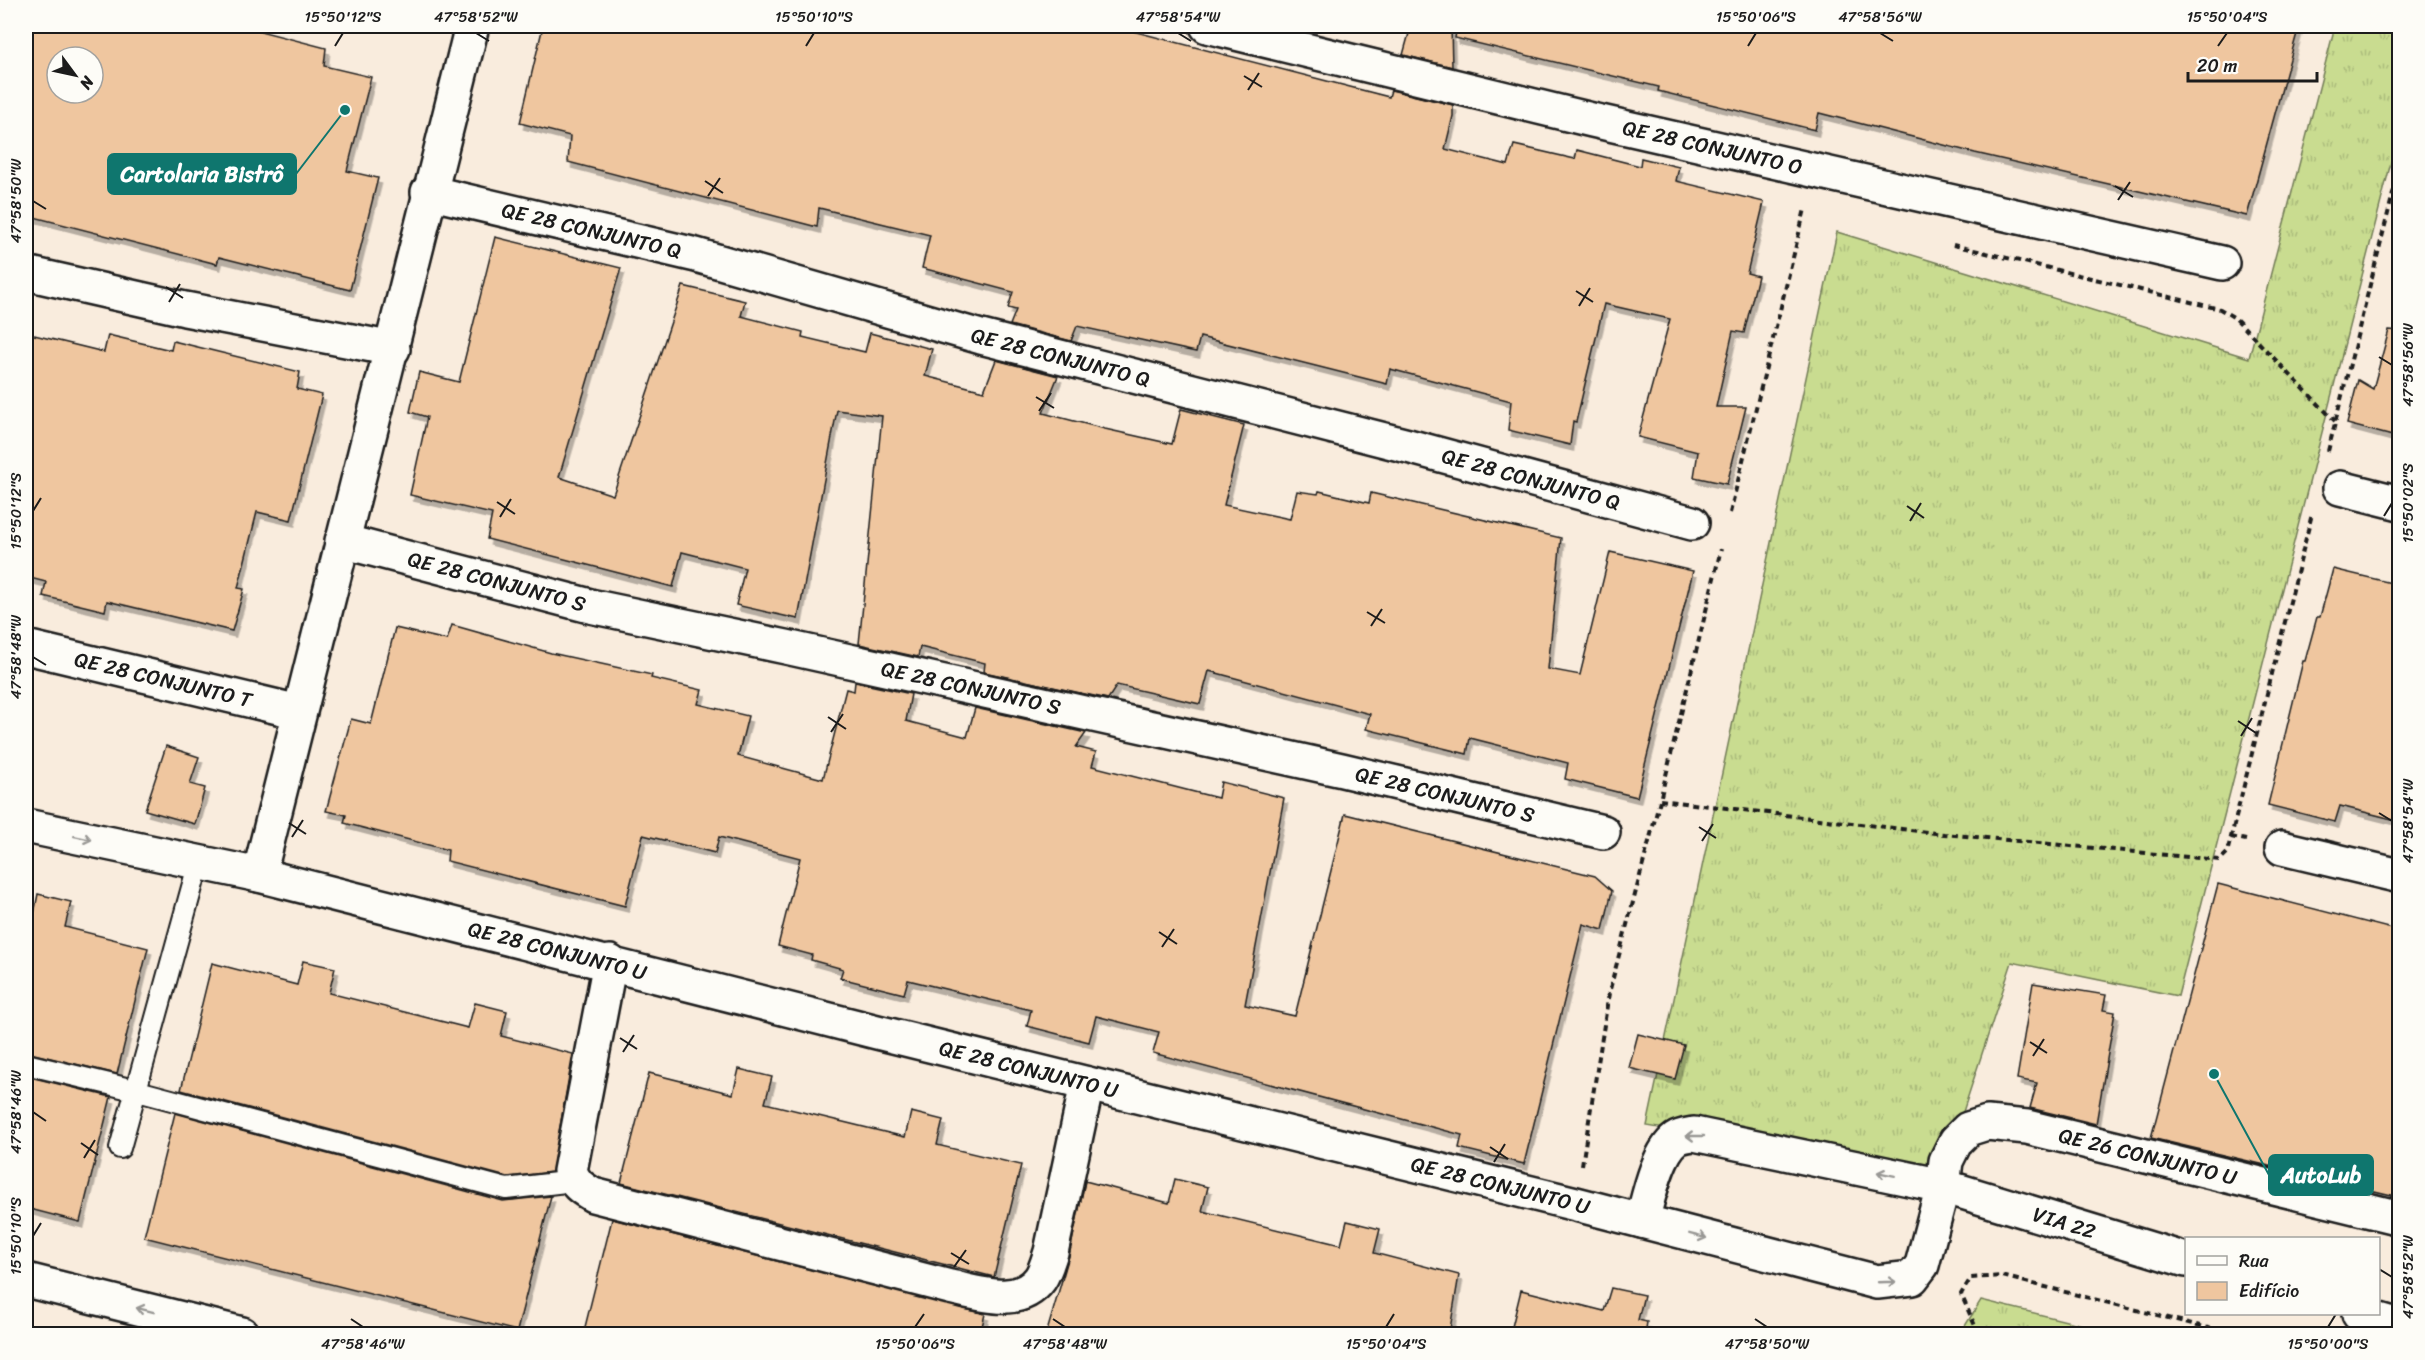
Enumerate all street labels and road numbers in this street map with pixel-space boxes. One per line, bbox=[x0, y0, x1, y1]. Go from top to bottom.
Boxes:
street label: QE 28 CONJUNTO O bbox=[1619, 109, 1806, 186]
street label: QE 28 CONJUNTO Q bbox=[498, 191, 685, 270]
street label: QE 28 CONJUNTO Q bbox=[966, 316, 1154, 398]
street label: QE 28 CONJUNTO Q bbox=[1437, 437, 1625, 522]
street label: QE 28 CONJUNTO S bbox=[403, 540, 590, 623]
street label: QE 28 CONJUNTO T bbox=[70, 640, 257, 719]
street label: QE 28 CONJUNTO S bbox=[877, 650, 1064, 726]
street label: QE 28 CONJUNTO S bbox=[1352, 755, 1539, 834]
street label: QE 28 CONJUNTO U bbox=[464, 910, 651, 992]
street label: QE 28 CONJUNTO U bbox=[935, 1029, 1123, 1110]
street label: QE 26 CONJUNTO U bbox=[2055, 1116, 2242, 1197]
street label: QE 28 CONJUNTO U bbox=[1407, 1145, 1595, 1226]
street label: VIA 22 bbox=[2028, 1195, 2101, 1250]

